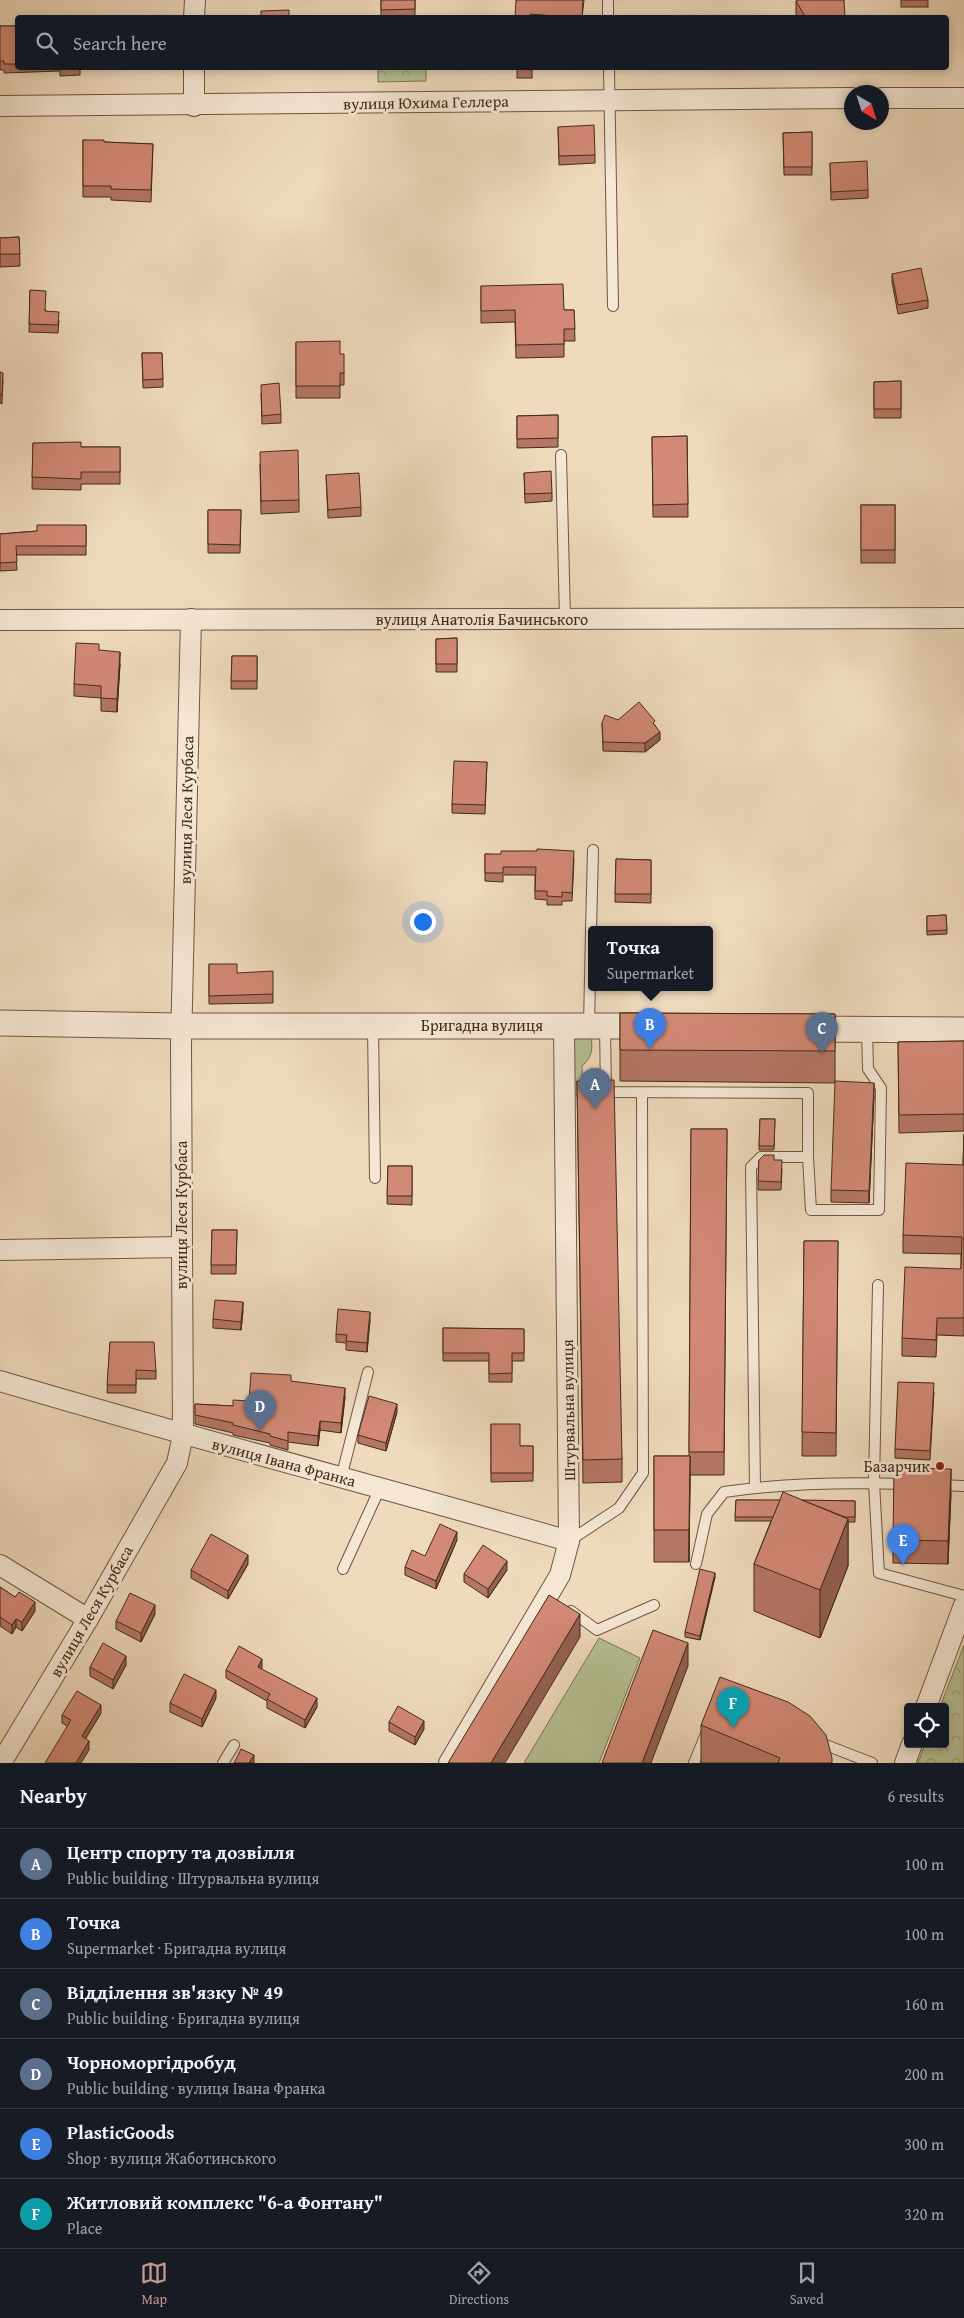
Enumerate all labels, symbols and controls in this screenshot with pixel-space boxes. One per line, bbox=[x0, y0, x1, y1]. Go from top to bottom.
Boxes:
search box bbox=[15, 15, 949, 70]
icon: search bbox=[33, 29, 61, 57]
text: Search here bbox=[73, 29, 167, 57]
north arrow bbox=[844, 85, 889, 130]
street label: вулиця Юхима Геллера bbox=[343, 89, 509, 115]
street label: вулиця Анатолія Бачинського bbox=[376, 607, 588, 631]
street label: вулиця Леся Курбаса bbox=[173, 735, 199, 884]
your location bbox=[410, 909, 436, 935]
popup bbox=[588, 926, 713, 991]
text: Точка bbox=[607, 933, 660, 961]
text: Supermarket bbox=[607, 961, 694, 985]
pin: B bbox=[634, 1008, 666, 1049]
pin: C bbox=[806, 1012, 838, 1053]
street label: Бригадна вулиця bbox=[421, 1013, 543, 1037]
pin: A bbox=[579, 1068, 611, 1109]
street label: вулиця Леся Курбаса bbox=[169, 1140, 193, 1289]
street label: Штурвальна вулиця bbox=[555, 1339, 581, 1481]
pin: D bbox=[244, 1390, 276, 1431]
street label: вулиця Івана Франка bbox=[210, 1431, 359, 1493]
place label: Базарчик bbox=[864, 1454, 931, 1478]
marker: Базарчик bbox=[934, 1460, 946, 1472]
pin: E bbox=[887, 1524, 919, 1565]
street label: вулиця Леся Курбаса bbox=[43, 1540, 139, 1681]
pin: F bbox=[717, 1687, 749, 1728]
map controls bbox=[904, 1703, 949, 1748]
button: locate bbox=[904, 1703, 949, 1748]
text: Nearby bbox=[20, 1780, 87, 1811]
text: 6 results bbox=[887, 1784, 944, 1808]
text: Центр спорту та дозвілля bbox=[67, 1838, 295, 1866]
text: A bbox=[31, 1852, 41, 1876]
text: 100 m bbox=[904, 1852, 944, 1876]
text: Public building · Штурвальна вулиця bbox=[67, 1866, 319, 1890]
text: Точка bbox=[67, 1908, 120, 1936]
text: B bbox=[31, 1922, 41, 1946]
text: 100 m bbox=[904, 1922, 944, 1946]
text: Supermarket · Бригадна вулиця bbox=[67, 1936, 286, 1960]
text: Відділення зв'язку № 49 bbox=[67, 1978, 283, 2006]
text: C bbox=[31, 1992, 41, 2016]
text: 160 m bbox=[904, 1992, 944, 2016]
text: Public building · Бригадна вулиця bbox=[67, 2006, 300, 2030]
text: Чорноморгідробуд bbox=[67, 2048, 236, 2076]
text: D bbox=[31, 2062, 41, 2086]
text: 200 m bbox=[904, 2062, 944, 2086]
text: Public building · вулиця Івана Франка bbox=[67, 2076, 325, 2100]
text: PlasticGoods bbox=[67, 2118, 175, 2146]
text: E bbox=[32, 2132, 40, 2156]
text: 300 m bbox=[904, 2132, 944, 2156]
text: Shop · вулиця Жаботинського bbox=[67, 2146, 276, 2170]
text: Житловий комплекс "6-а Фонтану" bbox=[67, 2188, 383, 2216]
text: F bbox=[32, 2202, 40, 2226]
text: 320 m bbox=[904, 2202, 944, 2226]
text: Place bbox=[67, 2216, 102, 2240]
tab: Map bbox=[140, 2259, 168, 2309]
tab: Directions bbox=[449, 2259, 509, 2309]
tab: Saved bbox=[790, 2259, 824, 2309]

